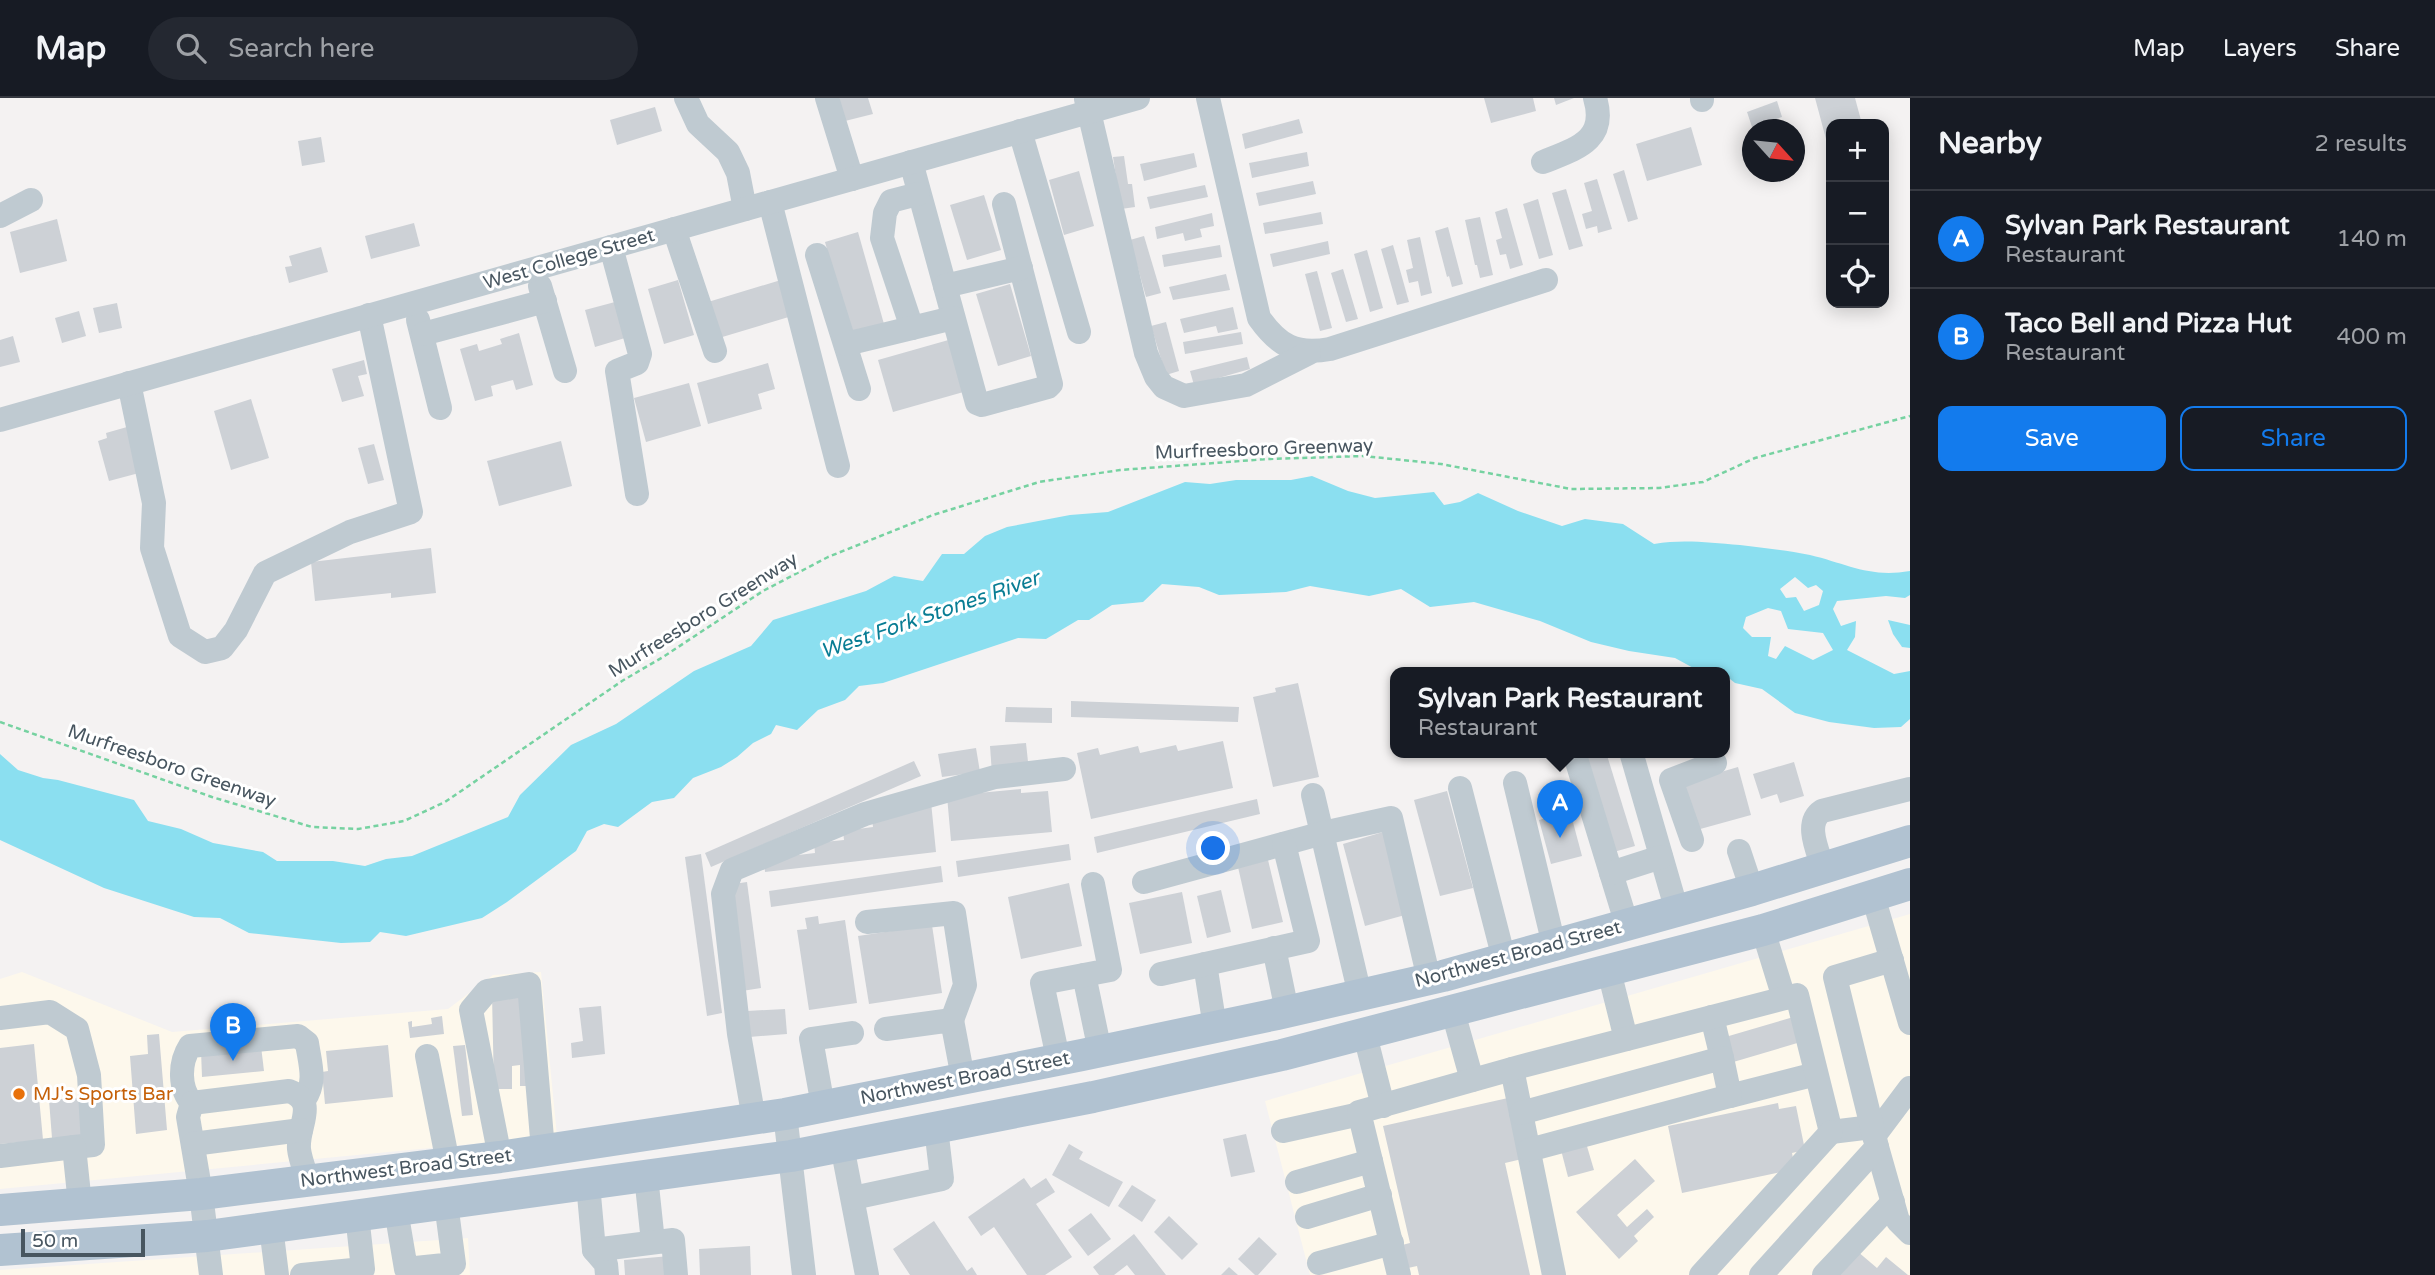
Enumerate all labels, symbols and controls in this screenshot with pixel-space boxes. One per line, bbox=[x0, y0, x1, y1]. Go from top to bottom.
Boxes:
search box bbox=[148, 17, 638, 80]
text: Map bbox=[35, 29, 106, 68]
icon: search bbox=[172, 29, 210, 67]
text: Search here bbox=[228, 33, 374, 64]
text: Map bbox=[2133, 34, 2185, 63]
text: Layers bbox=[2223, 34, 2297, 63]
text: Share bbox=[2335, 34, 2400, 63]
north arrow bbox=[1742, 119, 1805, 182]
map controls bbox=[1826, 119, 1889, 308]
button: + bbox=[1826, 119, 1889, 182]
text: Nearby bbox=[1938, 125, 2042, 162]
text: 2 results bbox=[2314, 130, 2407, 158]
button: − bbox=[1826, 182, 1889, 245]
text: Sylvan Park Restaurant bbox=[2005, 210, 2290, 241]
street label: West College Street bbox=[481, 224, 657, 294]
text: A bbox=[1952, 225, 1970, 253]
text: 140 m bbox=[2337, 225, 2407, 253]
text: Restaurant bbox=[2005, 241, 2125, 269]
button: locate bbox=[1826, 245, 1889, 308]
text: Taco Bell and Pizza Hut bbox=[2005, 308, 2292, 339]
text: B bbox=[1953, 323, 1969, 351]
text: 400 m bbox=[2337, 323, 2407, 351]
text: Restaurant bbox=[2005, 339, 2125, 367]
button: Save bbox=[1938, 406, 2166, 471]
button: Share bbox=[2180, 406, 2407, 471]
street label: Murfreesboro Greenway bbox=[1154, 434, 1374, 464]
street label: Murfreesboro Greenway bbox=[604, 548, 802, 682]
water label: West Fork Stones River bbox=[817, 565, 1045, 664]
popup bbox=[1390, 667, 1730, 758]
text: Sylvan Park Restaurant bbox=[1418, 683, 1702, 714]
text: Restaurant bbox=[1418, 714, 1538, 742]
street label: Murfreesboro Greenway bbox=[65, 720, 279, 812]
pin: A bbox=[1537, 780, 1583, 838]
your location bbox=[1196, 831, 1230, 865]
street label: Northwest Broad Street bbox=[1412, 916, 1624, 992]
pin: B bbox=[210, 1003, 256, 1061]
street label: Northwest Broad Street bbox=[858, 1047, 1072, 1109]
place label: MJ's Sports Bar bbox=[33, 1083, 174, 1105]
marker: MJ's Sports Bar bbox=[11, 1086, 27, 1102]
street label: Northwest Broad Street bbox=[299, 1144, 513, 1192]
scale bar bbox=[21, 1226, 145, 1258]
text: 50 m bbox=[32, 1230, 78, 1252]

